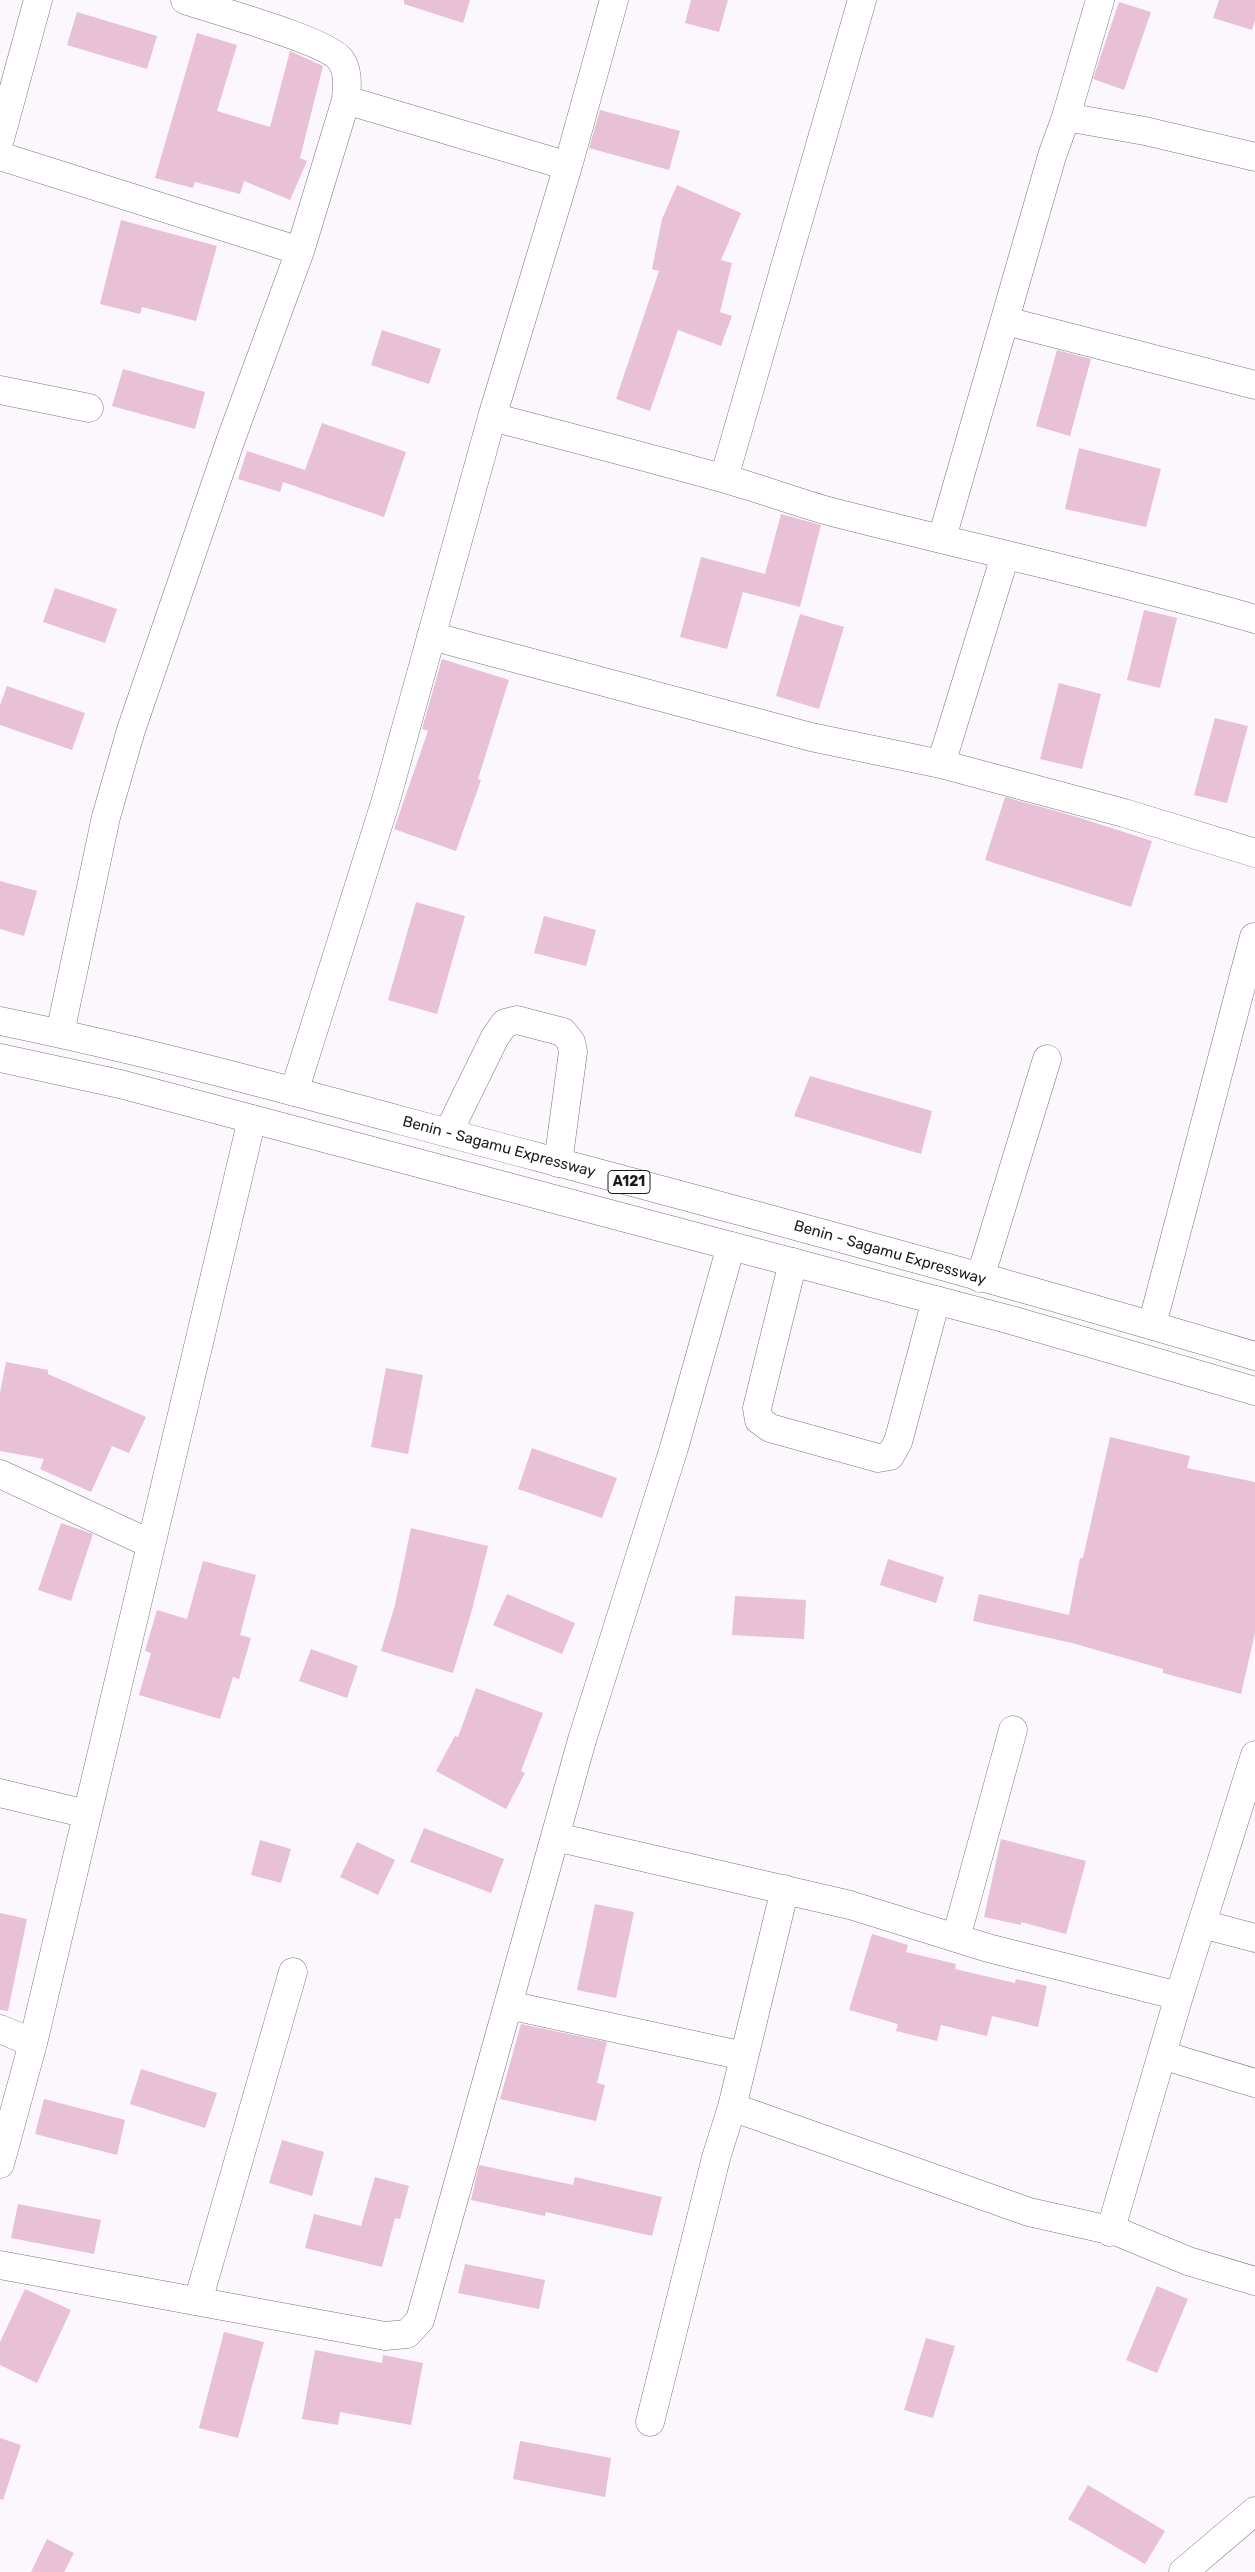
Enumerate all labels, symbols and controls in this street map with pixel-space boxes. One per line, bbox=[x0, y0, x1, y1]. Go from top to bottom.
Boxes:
street label: Benin - Sagamu Expressway bbox=[401, 1113, 597, 1181]
road number: A121 bbox=[608, 1170, 650, 1194]
street label: Benin - Sagamu Expressway bbox=[792, 1217, 988, 1289]

